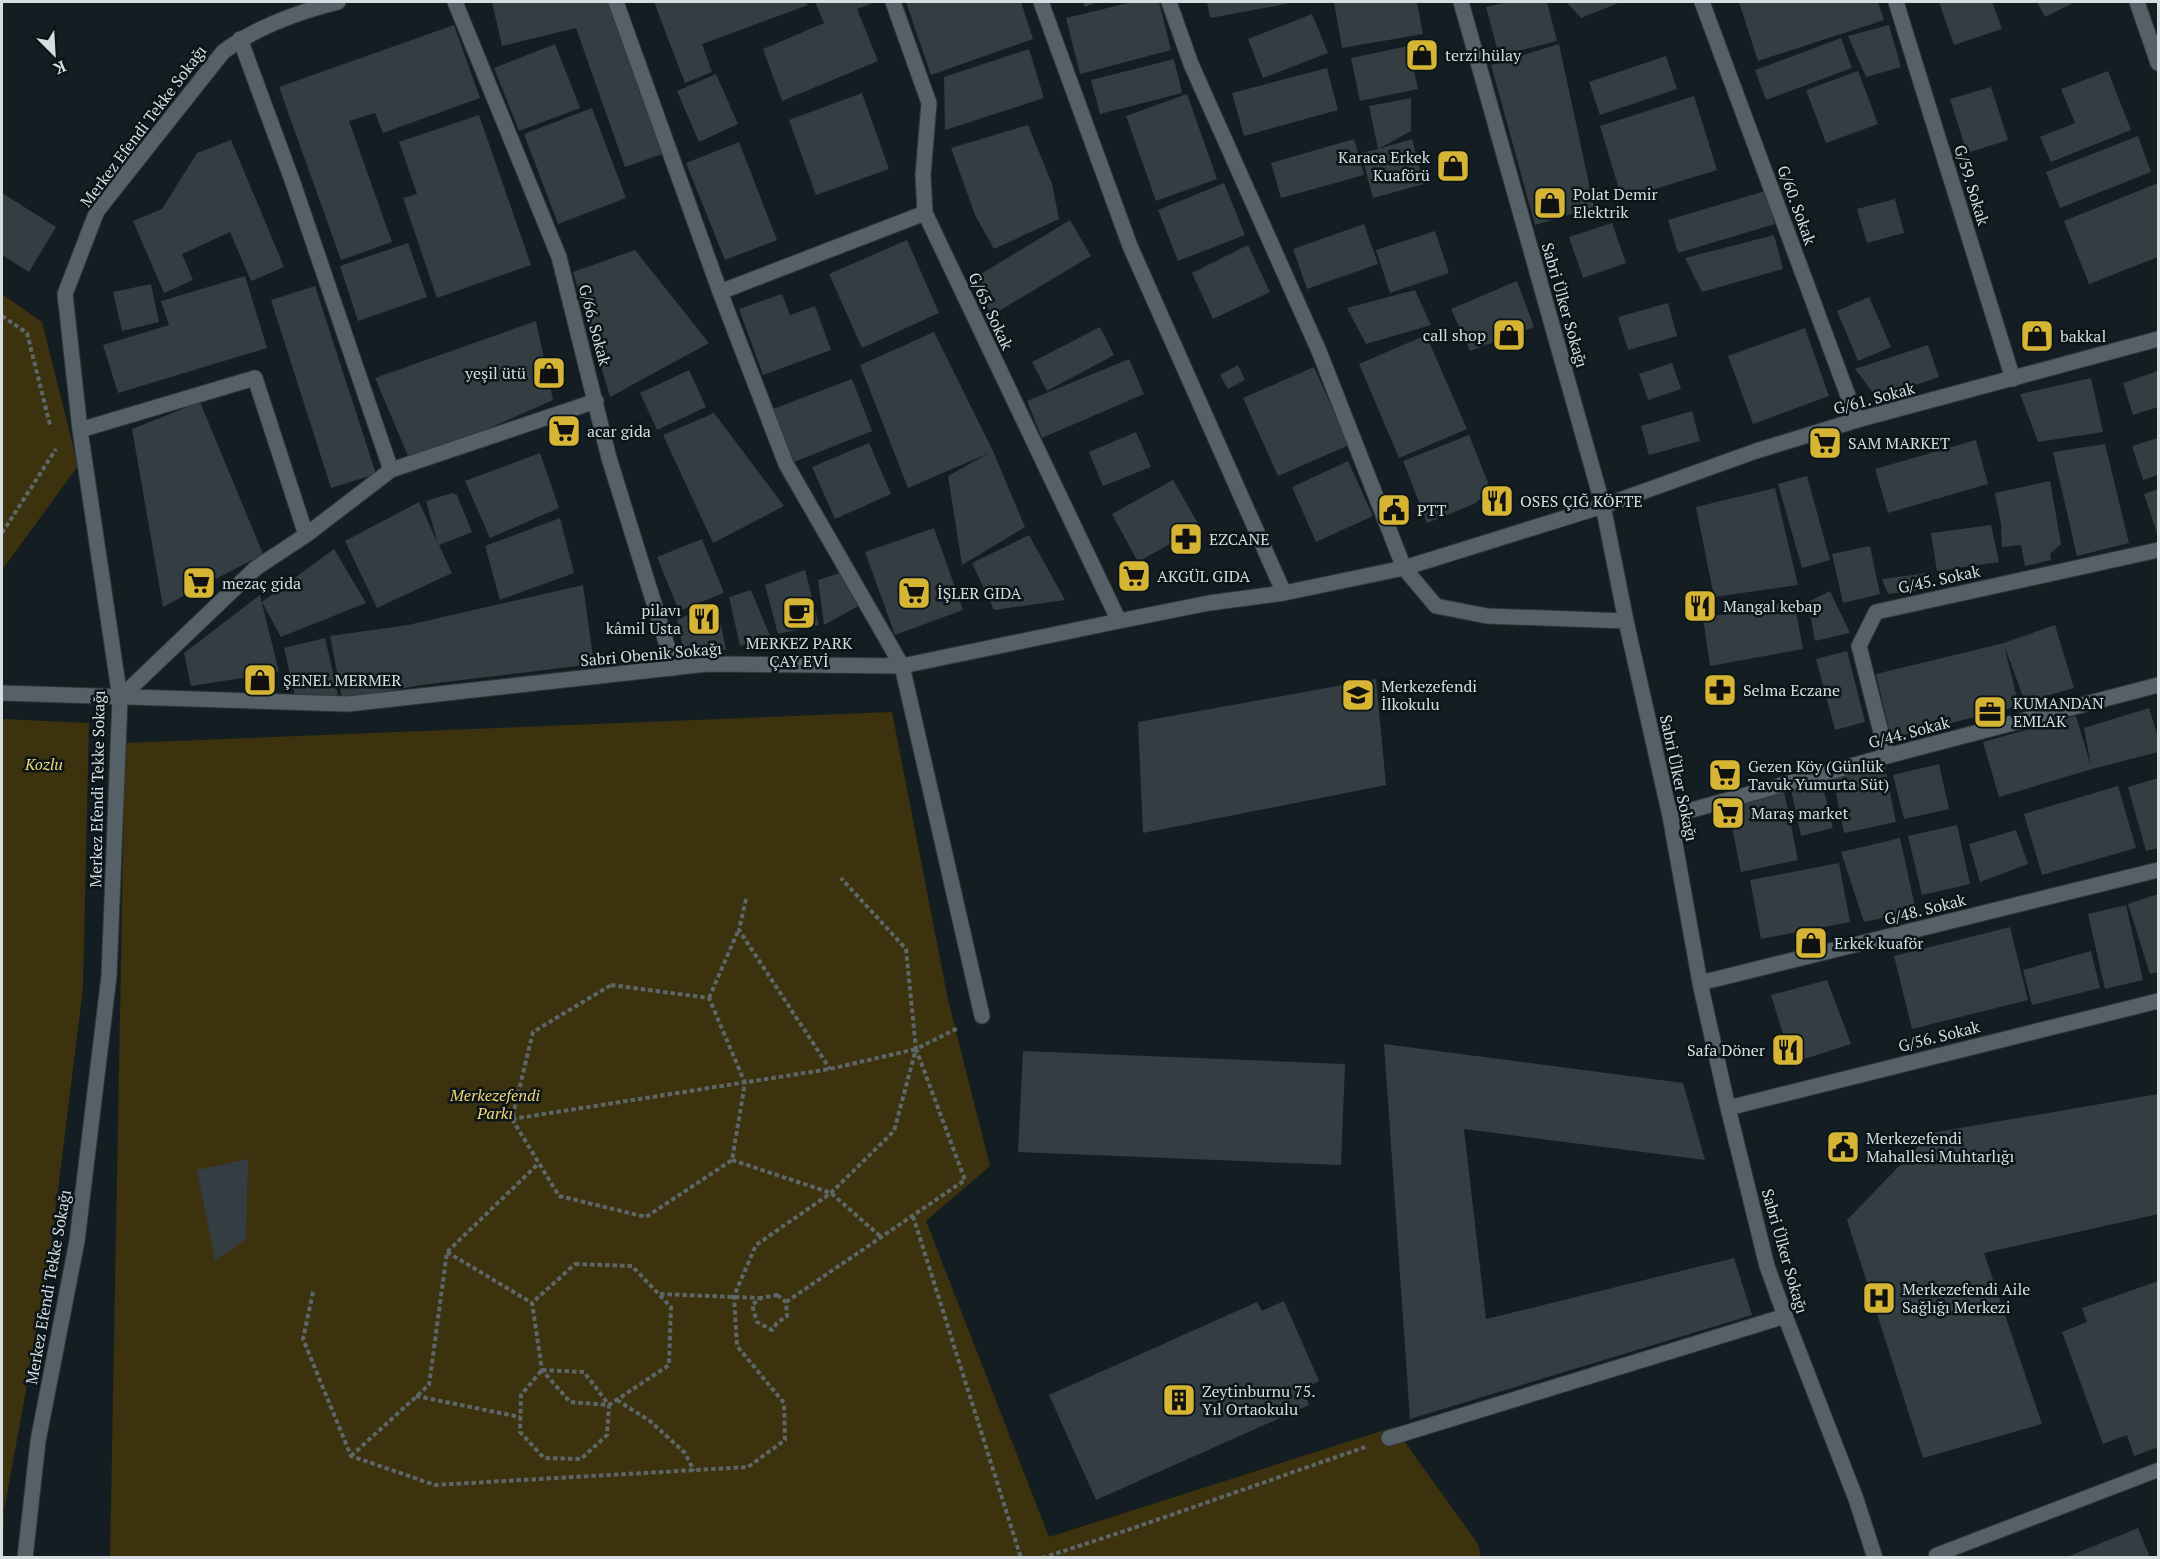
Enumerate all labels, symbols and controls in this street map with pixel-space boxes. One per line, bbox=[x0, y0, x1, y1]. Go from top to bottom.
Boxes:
north arrow bbox=[24, 24, 84, 84]
shop icon: terzi hülay bbox=[1404, 37, 1440, 73]
street label: Merkez Efendi Tekke Sokağı bbox=[75, 40, 211, 211]
place label: terzi hülay bbox=[1445, 44, 1522, 66]
text: K bbox=[50, 55, 70, 80]
street label: G/59. Sokak bbox=[1949, 142, 1995, 229]
place label: Karaca Erkek Kuaförü bbox=[1338, 146, 1431, 186]
shop icon: Karaca Erkek Kuaförü bbox=[1435, 148, 1471, 184]
street label: G/60. Sokak bbox=[1772, 162, 1822, 249]
place label: Polat Demir Elektrik bbox=[1573, 183, 1659, 223]
shop icon: Polat Demir Elektrik bbox=[1532, 185, 1568, 221]
street label: Sabri Ülker Sokağı bbox=[1537, 240, 1593, 370]
street label: G/65. Sokak bbox=[963, 269, 1019, 354]
street label: G/66. Sokak bbox=[574, 282, 617, 369]
shop icon: call shop bbox=[1491, 317, 1527, 353]
shop icon: bakkal bbox=[2019, 318, 2055, 354]
place label: call shop bbox=[1423, 324, 1486, 346]
place label: bakkal bbox=[2060, 325, 2106, 347]
shop icon: yeşil ütü bbox=[531, 355, 567, 391]
place label: yeşil ütü bbox=[464, 362, 526, 384]
street label: G/61. Sokak bbox=[1831, 376, 1918, 419]
supermarket icon: acar gida bbox=[546, 413, 582, 449]
place label: acar gida bbox=[587, 420, 651, 442]
supermarket icon: SAM MARKET bbox=[1807, 425, 1843, 461]
place label: SAM MARKET bbox=[1848, 432, 1950, 454]
restaurant icon: OSES ÇIĞ KÖFTE bbox=[1479, 483, 1515, 519]
place label: OSES ÇIĞ KÖFTE bbox=[1520, 490, 1643, 512]
public building icon: PTT bbox=[1376, 492, 1412, 528]
place label: PTT bbox=[1417, 499, 1446, 521]
pharmacy icon: EZCANE bbox=[1168, 521, 1204, 557]
place label: EZCANE bbox=[1209, 528, 1270, 550]
supermarket icon: AKGÜL GIDA bbox=[1116, 558, 1152, 594]
street label: G/45. Sokak bbox=[1896, 559, 1983, 598]
supermarket icon: mezaç gida bbox=[181, 565, 217, 601]
place label: AKGÜL GIDA bbox=[1157, 565, 1250, 587]
place label: mezaç gida bbox=[222, 572, 301, 594]
supermarket icon: İŞLER GIDA bbox=[896, 575, 932, 611]
place label: İŞLER GIDA bbox=[937, 582, 1021, 604]
restaurant icon: Mangal kebap bbox=[1682, 588, 1718, 624]
cafe icon: MERKEZ PARK ÇAY EVİ bbox=[781, 595, 817, 631]
place label: Mangal kebap bbox=[1723, 595, 1822, 617]
place label: pilavı kâmil Usta bbox=[606, 599, 681, 639]
restaurant icon: pilavı kâmil Usta bbox=[686, 601, 722, 637]
place label: MERKEZ PARK ÇAY EVİ bbox=[746, 632, 853, 672]
street label: Sabri Obenik Sokağı bbox=[579, 637, 723, 671]
shop icon: ŞENEL MERMER bbox=[242, 662, 278, 698]
place label: ŞENEL MERMER bbox=[283, 669, 402, 691]
pharmacy icon: Selma Eczane bbox=[1702, 672, 1738, 708]
place label: Merkezefendi İlkokulu bbox=[1381, 675, 1477, 715]
school or university icon: Merkezefendi İlkokulu bbox=[1340, 677, 1376, 713]
place label: Selma Eczane bbox=[1743, 679, 1840, 701]
street label: Merkez Efendi Tekke Sokağı bbox=[84, 690, 110, 888]
place label: KUMANDAN EMLAK bbox=[2013, 692, 2104, 732]
office icon: KUMANDAN EMLAK bbox=[1972, 694, 2008, 730]
street label: G/44. Sokak bbox=[1866, 710, 1953, 753]
street label: Sabri Ülker Sokağı bbox=[1655, 713, 1703, 844]
park label: Kozlu bbox=[24, 753, 63, 775]
place label: Gezen Köy (Günlük Tavuk Yumurta Süt) bbox=[1748, 755, 1889, 795]
supermarket icon: Gezen Köy (Günlük Tavuk Yumurta Süt) bbox=[1707, 757, 1743, 793]
supermarket icon: Maraş market bbox=[1710, 795, 1746, 831]
place label: Maraş market bbox=[1751, 802, 1848, 824]
street label: G/48. Sokak bbox=[1882, 888, 1969, 930]
shop icon: Erkek kuaför bbox=[1793, 925, 1829, 961]
place label: Erkek kuaför bbox=[1834, 932, 1924, 954]
street label: G/56. Sokak bbox=[1896, 1015, 1983, 1057]
restaurant icon: Safa Döner bbox=[1770, 1032, 1806, 1068]
place label: Safa Döner bbox=[1687, 1039, 1766, 1061]
park label: Merkezefendi Parkı bbox=[449, 1084, 541, 1124]
place label: Merkezefendi Mahallesi Muhtarlığı bbox=[1866, 1127, 2014, 1167]
public building icon: Merkezefendi Mahallesi Muhtarlığı bbox=[1825, 1129, 1861, 1165]
street label: Sabri Ülker Sokağı bbox=[1757, 1186, 1813, 1316]
street label: Merkez Efendi Tekke Sokağı bbox=[20, 1188, 76, 1386]
place label: Merkezefendi Aile Sağlığı Merkezi bbox=[1902, 1278, 2030, 1318]
hospital icon: Merkezefendi Aile Sağlığı Merkezi bbox=[1861, 1280, 1897, 1316]
place label: Zeytinburnu 75. Yıl Ortaokulu bbox=[1202, 1380, 1316, 1420]
building icon: Zeytinburnu 75. Yıl Ortaokulu bbox=[1161, 1382, 1197, 1418]

